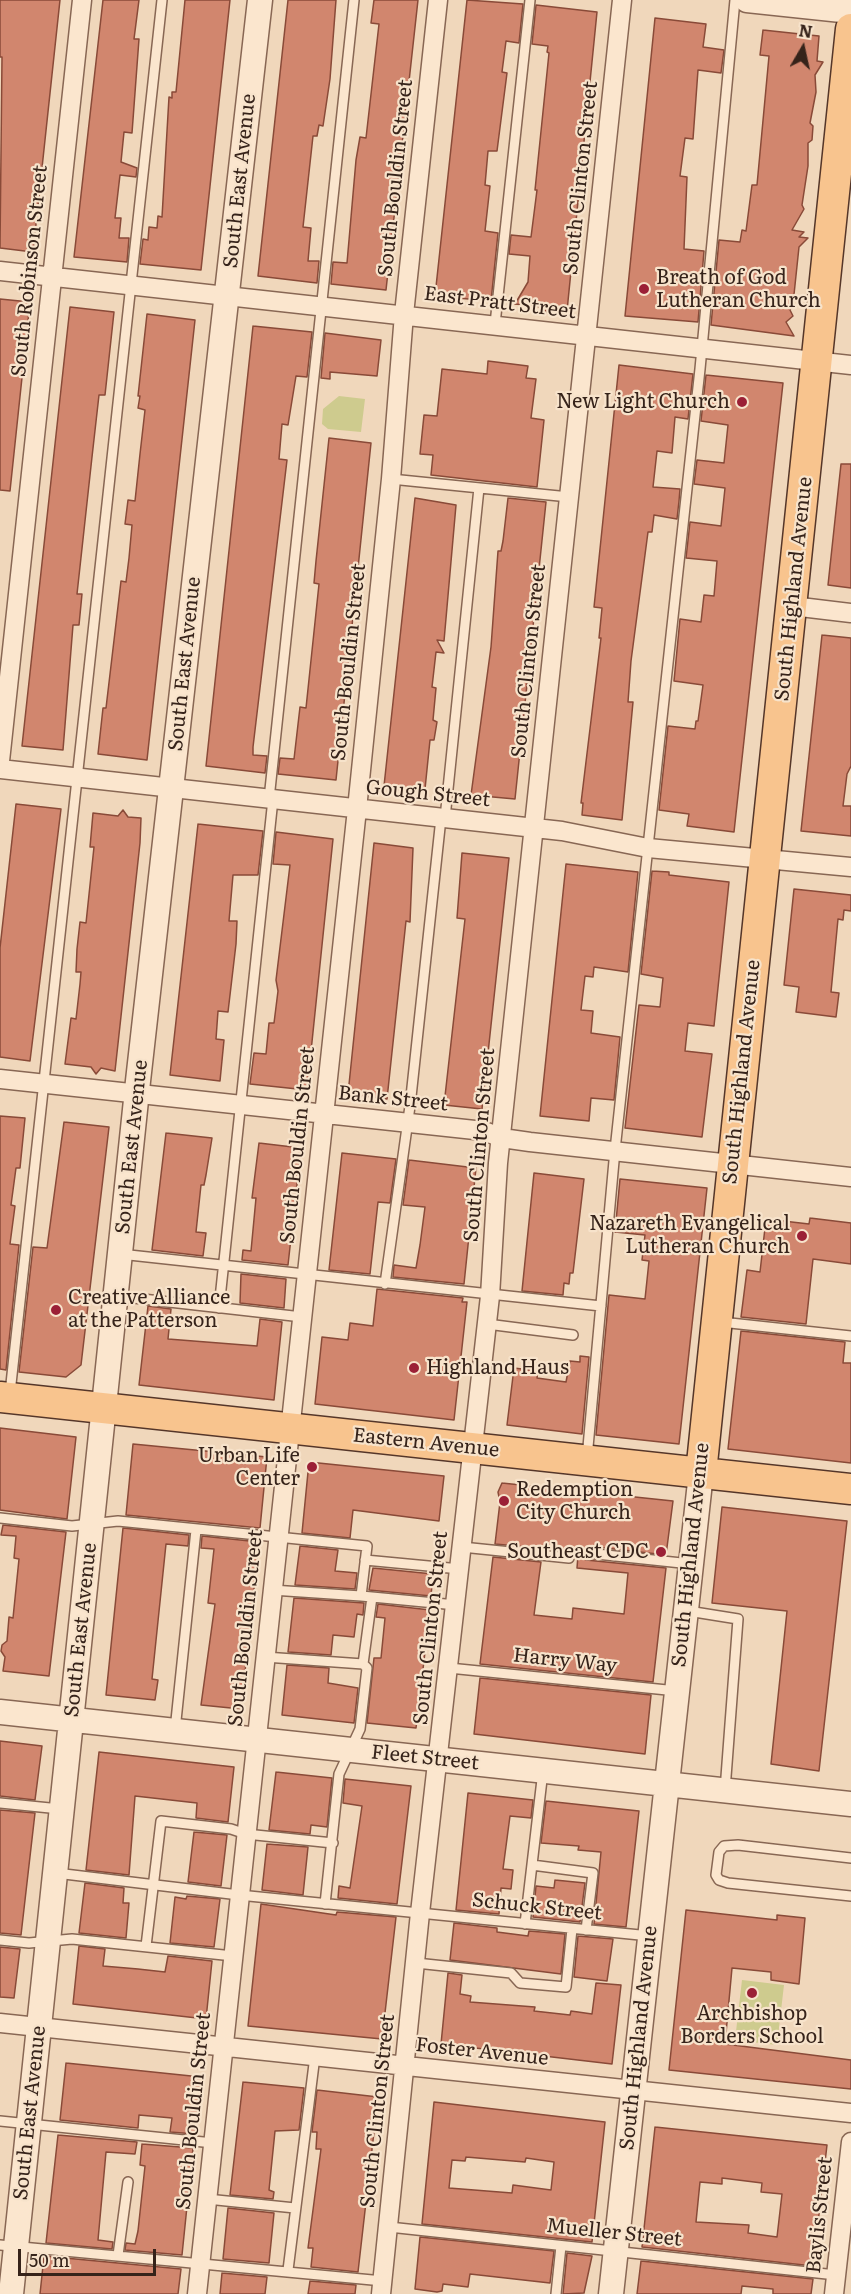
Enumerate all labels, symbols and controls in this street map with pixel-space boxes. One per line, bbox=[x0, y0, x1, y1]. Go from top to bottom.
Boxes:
text: N bbox=[797, 17, 814, 43]
north arrow bbox=[773, 18, 833, 78]
street label: South Bouldin Street bbox=[374, 78, 418, 278]
street label: South Clinton Street bbox=[559, 80, 603, 276]
street label: South East Avenue bbox=[219, 92, 261, 270]
street label: South Robinson Street bbox=[7, 164, 53, 378]
place label: Breath of God Lutheran Church bbox=[656, 266, 821, 313]
street label: East Pratt Street bbox=[422, 282, 578, 324]
marker: Breath of God Lutheran Church bbox=[637, 282, 651, 296]
place label: New Light Church bbox=[556, 390, 730, 414]
marker: New Light Church bbox=[735, 395, 749, 409]
street label: South Highland Avenue bbox=[770, 476, 818, 702]
street label: South Bouldin Street bbox=[327, 562, 371, 762]
street label: South Clinton Street bbox=[507, 563, 551, 759]
street label: South East Avenue bbox=[164, 575, 206, 753]
street label: Gough Street bbox=[365, 776, 491, 812]
street label: South Highland Avenue bbox=[718, 959, 766, 1185]
street label: South Bouldin Street bbox=[276, 1045, 320, 1245]
street label: South Clinton Street bbox=[460, 1047, 500, 1243]
street label: South East Avenue bbox=[111, 1058, 153, 1236]
street label: Bank Street bbox=[337, 1081, 449, 1117]
place label: Nazareth Evangelical Lutheran Church bbox=[589, 1212, 790, 1259]
marker: Nazareth Evangelical Lutheran Church bbox=[795, 1229, 809, 1243]
place label: Creative Alliance at the Patterson bbox=[68, 1286, 230, 1333]
marker: Creative Alliance at the Patterson bbox=[49, 1303, 63, 1317]
place label: Highland Haus bbox=[426, 1356, 569, 1380]
marker: Highland Haus bbox=[407, 1361, 421, 1375]
street label: Eastern Avenue bbox=[352, 1423, 500, 1463]
street label: South Highland Avenue bbox=[667, 1442, 715, 1668]
place label: Urban Life Center bbox=[198, 1444, 300, 1491]
marker: Urban Life Center bbox=[305, 1460, 319, 1474]
place label: Redemption City Church bbox=[516, 1478, 633, 1525]
marker: Redemption City Church bbox=[497, 1494, 511, 1508]
street label: South Bouldin Street bbox=[224, 1528, 268, 1728]
street label: South Clinton Street bbox=[409, 1530, 453, 1726]
place label: Southeast CDC bbox=[507, 1540, 649, 1564]
street label: South East Avenue bbox=[60, 1541, 102, 1719]
marker: Southeast CDC bbox=[654, 1545, 668, 1559]
street label: Harry Way bbox=[512, 1644, 618, 1678]
street label: Fleet Street bbox=[370, 1740, 480, 1776]
street label: Schuck Street bbox=[471, 1888, 603, 1926]
street label: South Highland Avenue bbox=[615, 1925, 663, 2151]
marker: Archbishop Borders School bbox=[745, 1986, 759, 2000]
place label: Archbishop Borders School bbox=[680, 2002, 824, 2049]
street label: South Bouldin Street bbox=[172, 2011, 216, 2211]
street label: South Clinton Street bbox=[356, 2013, 400, 2209]
street label: South East Avenue bbox=[9, 2024, 51, 2202]
street label: Foster Avenue bbox=[414, 2033, 550, 2071]
street label: Baylis Street bbox=[802, 2155, 838, 2275]
street label: Mueller Street bbox=[545, 2214, 683, 2252]
scale bar bbox=[21, 2237, 159, 2275]
text: 50 m bbox=[29, 2246, 70, 2273]

